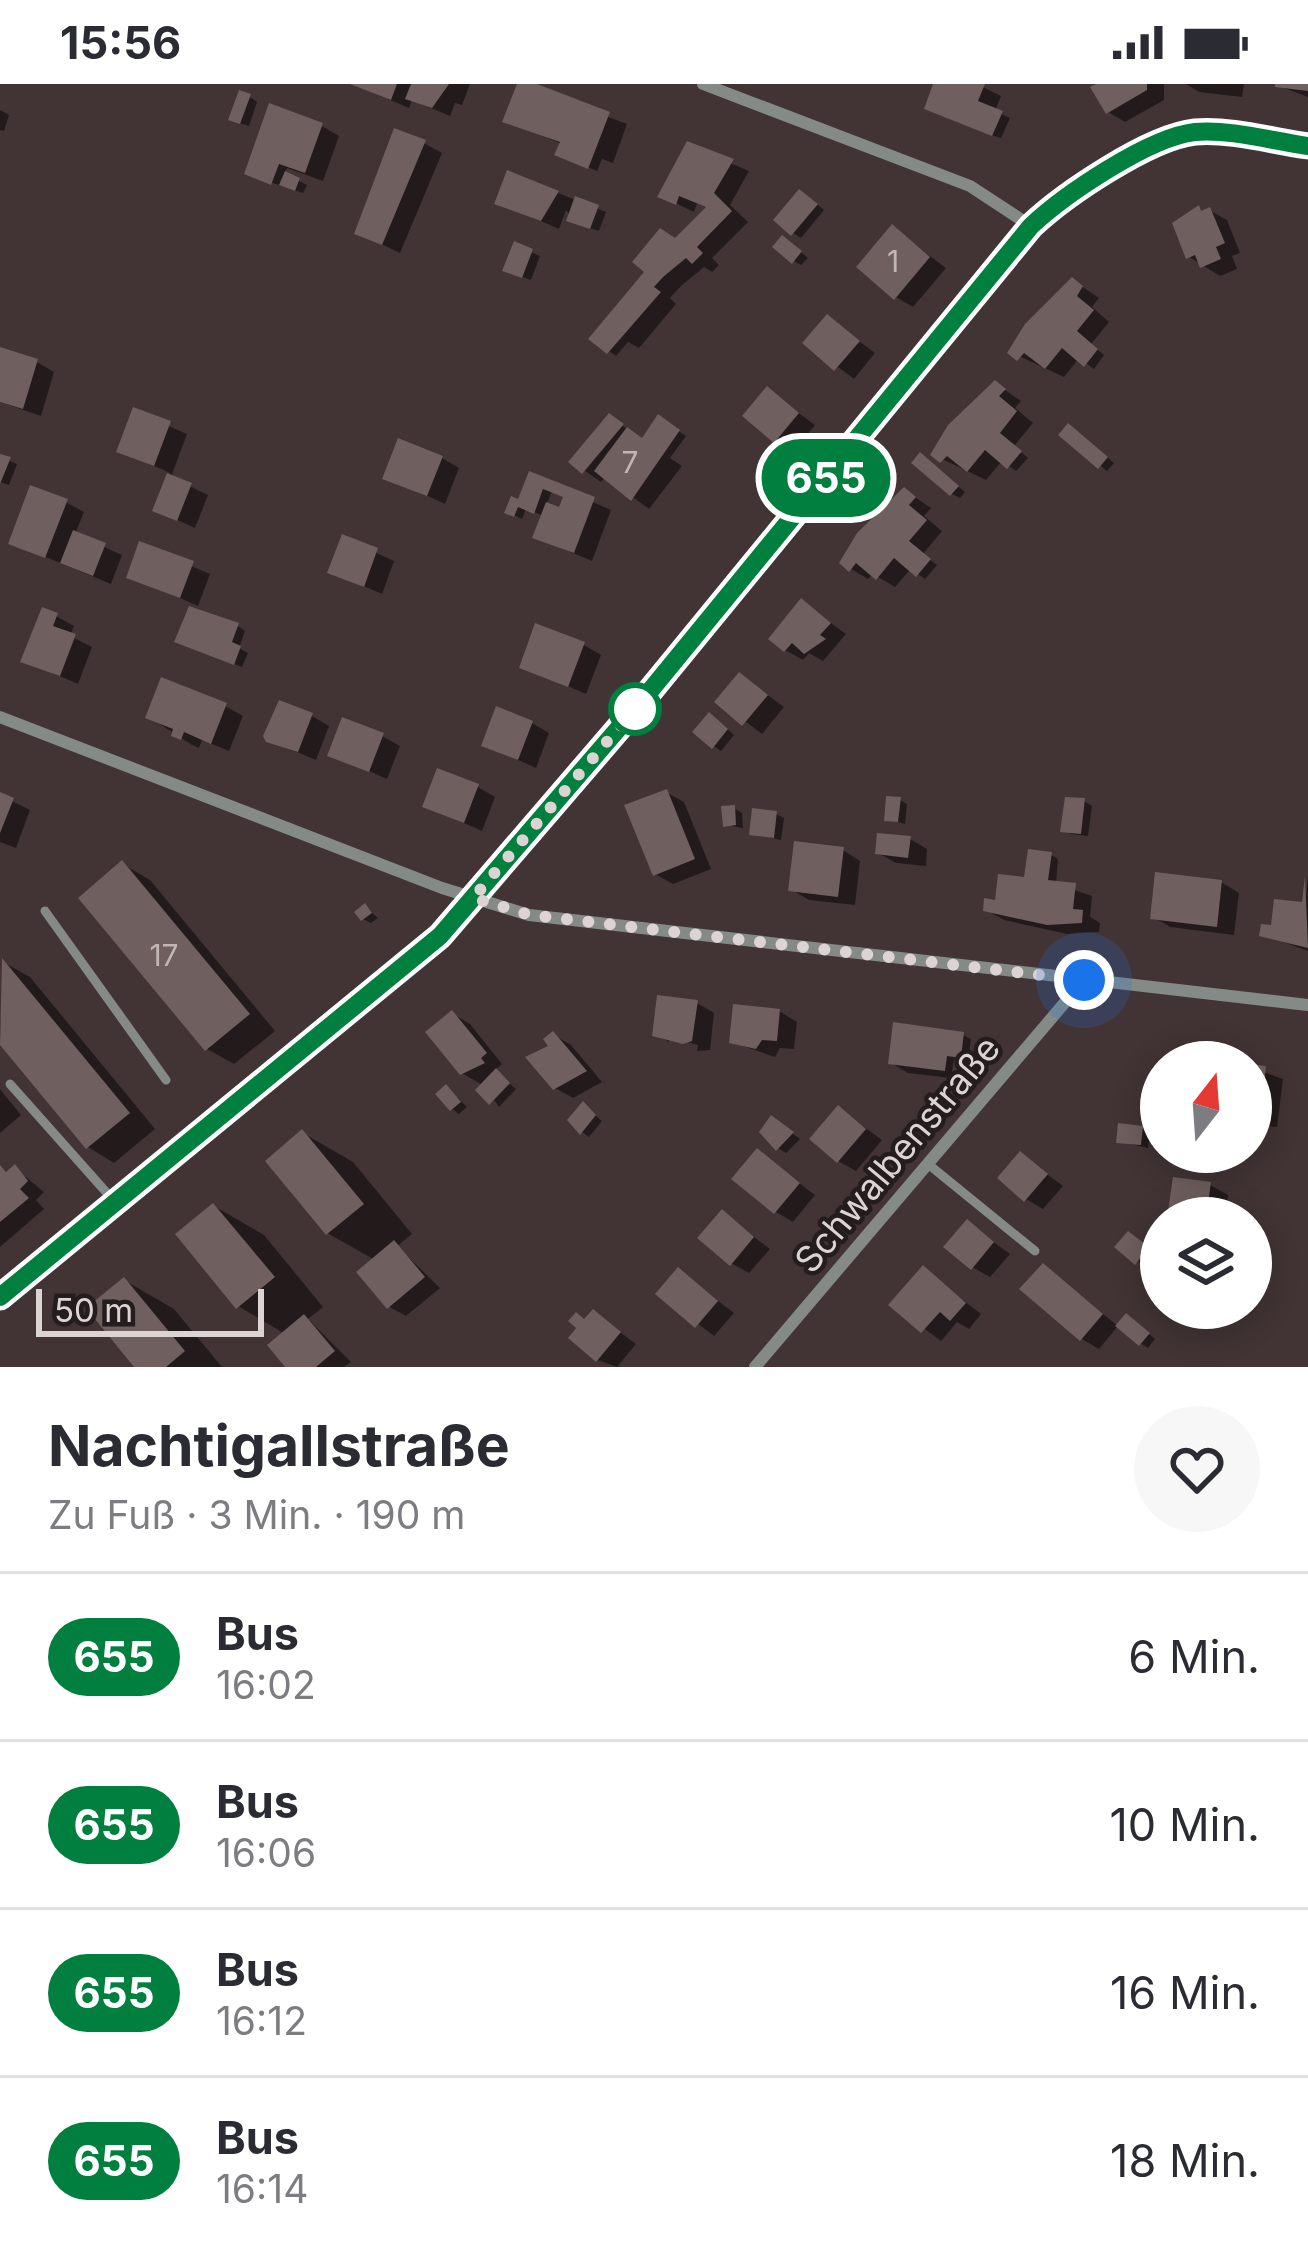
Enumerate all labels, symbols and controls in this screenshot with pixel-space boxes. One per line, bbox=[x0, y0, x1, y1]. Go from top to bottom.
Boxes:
text: 15:56 bbox=[60, 15, 181, 70]
house number: 1 bbox=[887, 243, 899, 279]
line badge: 655 bbox=[757, 439, 895, 517]
house number: 7 bbox=[622, 444, 638, 480]
text: 655 bbox=[786, 452, 866, 503]
unlabelled marker bbox=[610, 684, 660, 734]
house number: 17 bbox=[149, 937, 179, 973]
your location bbox=[1054, 950, 1114, 1010]
street label: Schwalbenstraße bbox=[785, 1027, 1009, 1281]
north arrow bbox=[1140, 1041, 1272, 1173]
map controls bbox=[1140, 1041, 1272, 1329]
button: layers bbox=[1140, 1197, 1272, 1329]
scale bar bbox=[36, 1283, 264, 1336]
text: 50 m bbox=[54, 1290, 133, 1330]
button: heart bbox=[1134, 1406, 1260, 1532]
text: Nachtigallstraße bbox=[48, 1411, 510, 1480]
text: Zu Fuß · 3 Min. · 190 m bbox=[48, 1491, 466, 1538]
text: Bus bbox=[216, 1606, 299, 1661]
text: 6 Min. bbox=[1128, 1629, 1260, 1684]
text: 655 bbox=[74, 1631, 154, 1682]
text: 16:02 bbox=[216, 1661, 316, 1708]
text: Bus bbox=[216, 1774, 299, 1829]
text: 10 Min. bbox=[1110, 1797, 1260, 1852]
text: 655 bbox=[74, 1799, 154, 1850]
text: 16:06 bbox=[216, 1829, 316, 1876]
text: Bus bbox=[216, 1942, 299, 1997]
text: 16 Min. bbox=[1110, 1965, 1260, 2020]
text: 655 bbox=[74, 1967, 154, 2018]
text: 16:12 bbox=[216, 1997, 307, 2044]
text: Bus bbox=[216, 2110, 299, 2165]
text: 18 Min. bbox=[1110, 2133, 1260, 2188]
text: 655 bbox=[74, 2135, 154, 2186]
text: 16:14 bbox=[216, 2165, 308, 2212]

